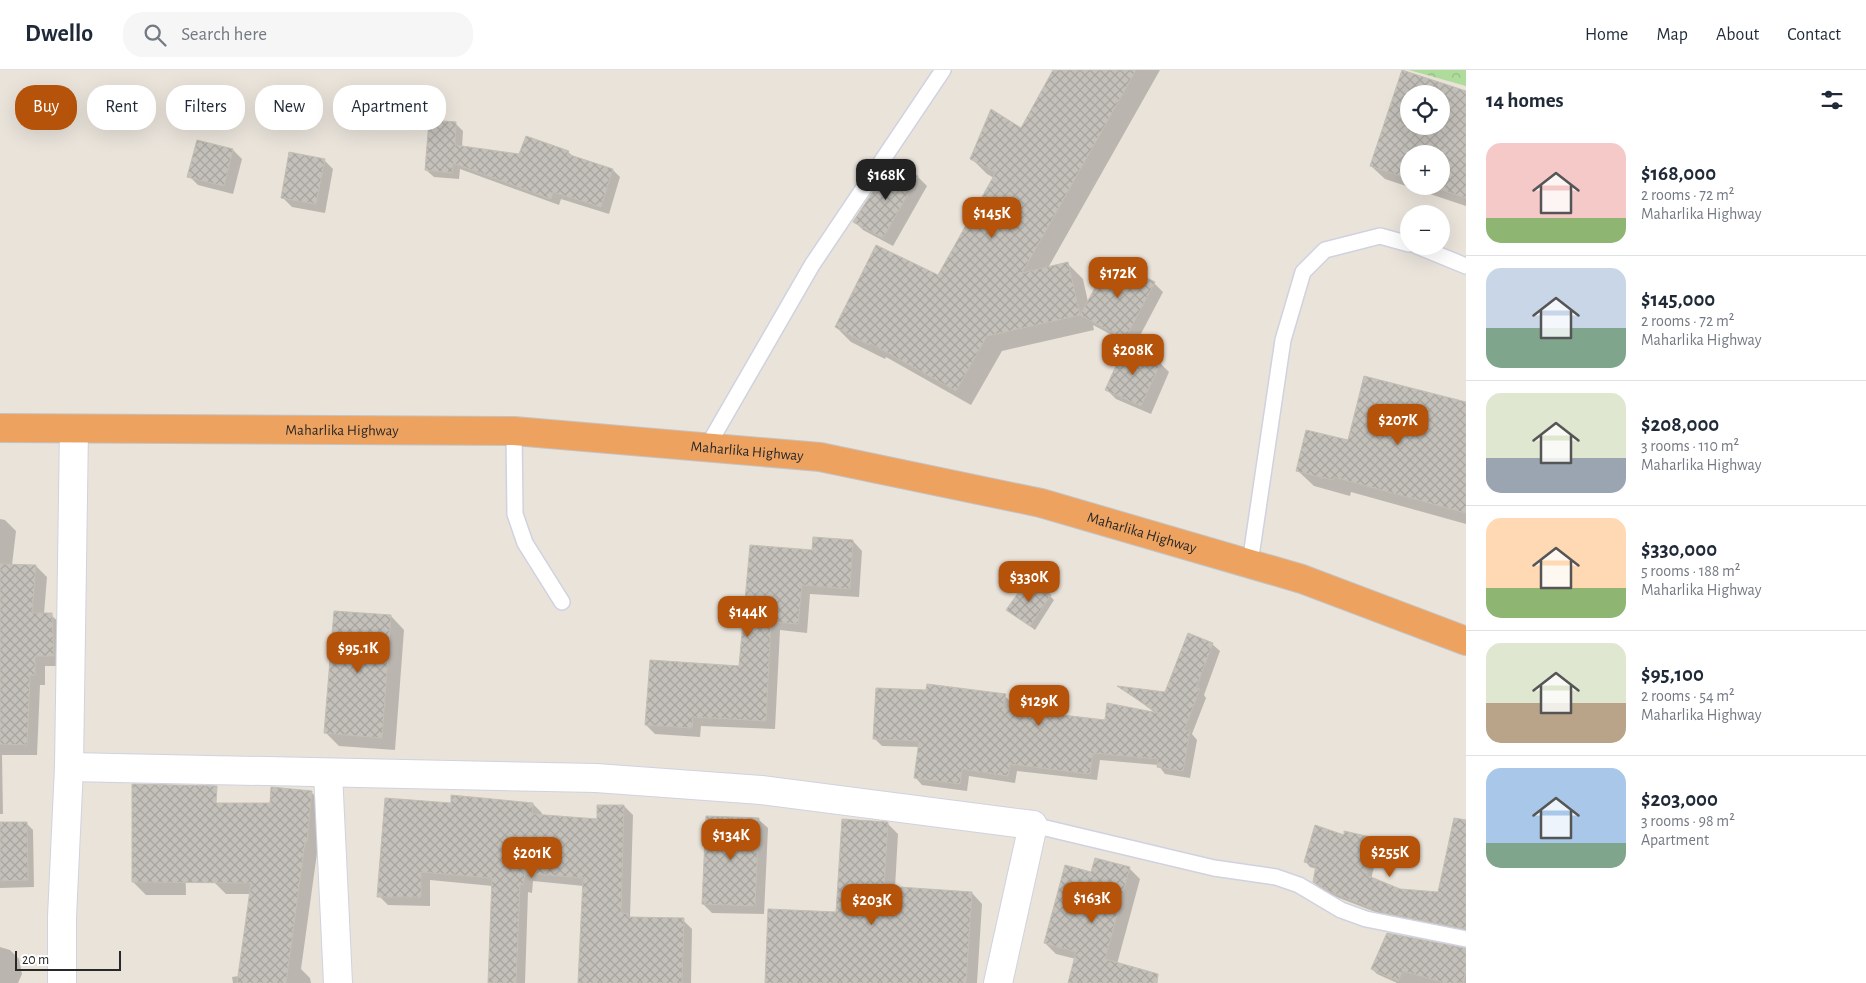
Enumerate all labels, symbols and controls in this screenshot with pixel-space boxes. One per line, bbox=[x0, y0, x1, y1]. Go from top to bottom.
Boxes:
search box bbox=[123, 12, 473, 57]
icon: search bbox=[141, 21, 169, 49]
text: Dwello bbox=[25, 22, 93, 46]
text: Search here bbox=[181, 25, 267, 44]
text: Home bbox=[1585, 26, 1628, 44]
text: Map bbox=[1656, 26, 1688, 44]
text: About bbox=[1716, 26, 1759, 44]
text: Contact bbox=[1787, 26, 1841, 44]
chip: Buy bbox=[15, 85, 77, 130]
chip: Rent bbox=[87, 85, 156, 130]
chip: Filters bbox=[166, 85, 245, 130]
chip: New bbox=[255, 85, 323, 130]
chip: Apartment bbox=[333, 85, 446, 130]
map controls bbox=[1400, 85, 1450, 255]
button: locate bbox=[1400, 85, 1450, 135]
icon: filters bbox=[1818, 86, 1846, 114]
text: 14 homes bbox=[1486, 90, 1564, 111]
button: + bbox=[1400, 145, 1450, 195]
pin: $168K bbox=[851, 158, 921, 201]
icon: home bbox=[1526, 163, 1586, 223]
text: $168,000 bbox=[1641, 163, 1716, 184]
text: $168K bbox=[867, 167, 905, 183]
text: 2 rooms · 72 m² bbox=[1641, 187, 1734, 203]
pin: $145K bbox=[957, 196, 1027, 239]
text: $145K bbox=[973, 205, 1011, 221]
button: − bbox=[1400, 205, 1450, 255]
text: Maharlika Highway bbox=[1641, 206, 1762, 222]
pin: $172K bbox=[1083, 256, 1153, 299]
text: $172K bbox=[1100, 265, 1136, 281]
icon: home bbox=[1526, 288, 1586, 348]
text: $145,000 bbox=[1641, 289, 1715, 310]
text: 2 rooms · 72 m² bbox=[1641, 313, 1734, 329]
text: Maharlika Highway bbox=[1641, 332, 1762, 348]
pin: $208K bbox=[1098, 334, 1168, 376]
text: $208K bbox=[1113, 342, 1153, 358]
pin: $207K bbox=[1363, 404, 1433, 446]
text: $207K bbox=[1378, 412, 1418, 428]
icon: home bbox=[1526, 413, 1586, 473]
text: $208,000 bbox=[1641, 414, 1719, 435]
street label: Maharlika Highway bbox=[285, 422, 399, 438]
text: 3 rooms · 110 m² bbox=[1641, 438, 1739, 454]
street label: Maharlika Highway bbox=[690, 439, 805, 463]
text: Maharlika Highway bbox=[1641, 457, 1762, 473]
street label: Maharlika Highway bbox=[1086, 509, 1199, 556]
icon: home bbox=[1526, 538, 1586, 598]
text: $330,000 bbox=[1641, 539, 1717, 560]
pin: $330K bbox=[994, 560, 1064, 603]
text: 5 rooms · 188 m² bbox=[1641, 563, 1740, 579]
text: $330K bbox=[1010, 569, 1048, 585]
text: Maharlika Highway bbox=[1641, 582, 1762, 598]
pin: $144K bbox=[713, 596, 783, 638]
text: $144K bbox=[729, 604, 767, 620]
pin: $95.1K bbox=[317, 632, 399, 674]
text: $95.1K bbox=[338, 640, 378, 656]
icon: home bbox=[1526, 663, 1586, 723]
text: $95,100 bbox=[1641, 664, 1704, 685]
pin: $129K bbox=[1004, 684, 1074, 727]
text: 2 rooms · 54 m² bbox=[1641, 688, 1735, 704]
text: $129K bbox=[1020, 693, 1058, 709]
text: Maharlika Highway bbox=[1641, 707, 1762, 723]
icon: home bbox=[1526, 788, 1586, 848]
text: $203,000 bbox=[1641, 789, 1718, 810]
text: 3 rooms · 98 m² bbox=[1641, 813, 1735, 829]
pin: $134K bbox=[696, 818, 766, 861]
text: $134K bbox=[712, 827, 750, 843]
text: Apartment bbox=[1641, 832, 1709, 848]
pin: $201K bbox=[497, 836, 567, 879]
pin: $255K bbox=[1355, 836, 1425, 878]
text: $255K bbox=[1371, 844, 1409, 860]
text: $201K bbox=[513, 845, 551, 861]
pin: $163K bbox=[1057, 882, 1127, 924]
pin: $203K bbox=[837, 884, 907, 926]
text: $163K bbox=[1074, 890, 1110, 906]
text: $203K bbox=[852, 892, 892, 908]
scale bar bbox=[15, 948, 121, 971]
text: 20 m bbox=[22, 953, 49, 967]

